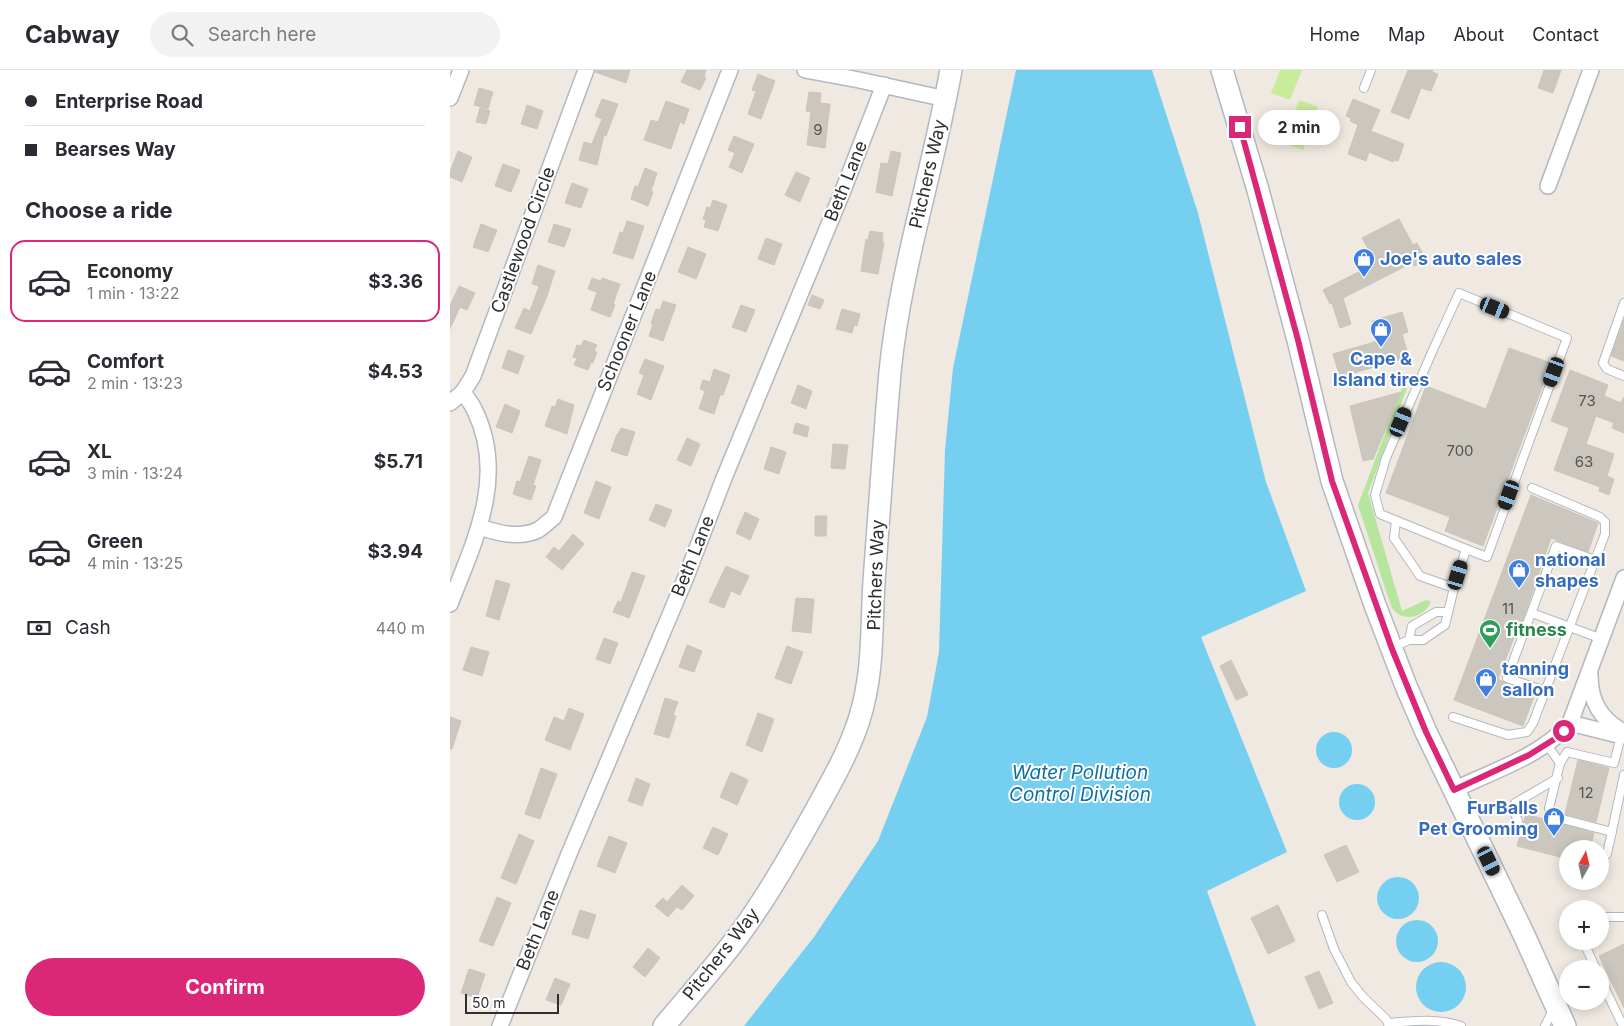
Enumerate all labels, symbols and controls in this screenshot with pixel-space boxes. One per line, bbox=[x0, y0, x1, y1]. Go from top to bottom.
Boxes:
search box bbox=[150, 12, 500, 57]
text: Cabway bbox=[25, 20, 120, 49]
icon: search bbox=[168, 21, 196, 49]
text: Search here bbox=[208, 23, 316, 46]
text: Home bbox=[1310, 24, 1360, 45]
text: Map bbox=[1388, 24, 1425, 45]
text: About bbox=[1453, 24, 1504, 45]
text: Contact bbox=[1532, 24, 1599, 45]
text: Enterprise Road bbox=[55, 90, 203, 113]
callout: 2 min bbox=[1258, 110, 1340, 144]
route end bbox=[1229, 116, 1251, 138]
street label: Pitchers Way bbox=[905, 117, 950, 230]
text: 2 min bbox=[1278, 117, 1320, 137]
house number: 9 bbox=[813, 120, 823, 139]
street label: Beth Lane bbox=[820, 137, 871, 224]
text: Bearses Way bbox=[55, 138, 176, 161]
street label: Castlewood Circle bbox=[486, 164, 559, 316]
text: Choose a ride bbox=[25, 197, 173, 223]
shop icon: Joe's auto sales bbox=[1352, 247, 1376, 278]
place label: Joe's auto sales bbox=[1380, 248, 1522, 269]
icon: car bbox=[27, 259, 72, 304]
text: Economy bbox=[87, 260, 173, 283]
street label: Schooner Lane bbox=[593, 267, 660, 394]
text: $3.36 bbox=[368, 270, 423, 293]
text: 1 min · 13:22 bbox=[87, 283, 179, 303]
car bbox=[1478, 295, 1511, 321]
shop icon: Cape & Island tires bbox=[1369, 317, 1393, 348]
place label: Cape & Island tires bbox=[1333, 348, 1429, 390]
icon: car bbox=[27, 349, 72, 394]
text: Comfort bbox=[87, 350, 164, 373]
car bbox=[1541, 355, 1566, 389]
text: $4.53 bbox=[368, 360, 423, 383]
text: 2 min · 13:23 bbox=[87, 373, 183, 393]
house number: 73 bbox=[1578, 391, 1596, 410]
car bbox=[1388, 405, 1413, 439]
icon: car bbox=[27, 439, 72, 484]
text: XL bbox=[87, 440, 112, 463]
house number: 700 bbox=[1446, 441, 1474, 460]
text: $5.71 bbox=[374, 450, 423, 473]
house number: 63 bbox=[1575, 452, 1593, 471]
text: 3 min · 13:24 bbox=[87, 463, 183, 483]
car bbox=[1496, 478, 1521, 512]
street label: Beth Lane bbox=[667, 512, 718, 599]
street label: Pitchers Way bbox=[863, 519, 888, 631]
icon: car bbox=[27, 529, 72, 574]
text: Green bbox=[87, 530, 143, 553]
text: $3.94 bbox=[367, 540, 423, 563]
place label: national shapes bbox=[1535, 549, 1606, 591]
text: 4 min · 13:25 bbox=[87, 553, 183, 573]
car bbox=[1446, 558, 1469, 592]
shop icon: national shapes bbox=[1507, 558, 1531, 589]
house number: 11 bbox=[1502, 599, 1514, 618]
icon: cash bbox=[25, 614, 53, 642]
text: Cash bbox=[65, 616, 111, 639]
text: 440 m bbox=[376, 618, 425, 638]
sports icon: fitness bbox=[1478, 618, 1502, 649]
place label: fitness bbox=[1506, 619, 1567, 640]
place label: tanning sallon bbox=[1502, 658, 1569, 700]
shop icon: tanning sallon bbox=[1474, 667, 1498, 698]
route start bbox=[1553, 720, 1575, 742]
water label: Water Pollution Control Division bbox=[1009, 761, 1151, 806]
house number: 12 bbox=[1578, 783, 1594, 802]
place label: FurBalls Pet Grooming bbox=[1419, 797, 1538, 839]
shop icon: FurBalls Pet Grooming bbox=[1542, 806, 1566, 837]
north arrow bbox=[1559, 840, 1609, 890]
map controls bbox=[1559, 840, 1609, 1010]
car bbox=[1475, 844, 1502, 878]
street label: Beth Lane bbox=[512, 886, 563, 973]
button: + bbox=[1559, 900, 1609, 950]
street label: Pitchers Way bbox=[678, 903, 763, 1004]
button: Confirm bbox=[25, 958, 425, 1016]
button: − bbox=[1559, 960, 1609, 1010]
scale bar bbox=[465, 991, 559, 1014]
text: 50 m bbox=[472, 994, 506, 1011]

